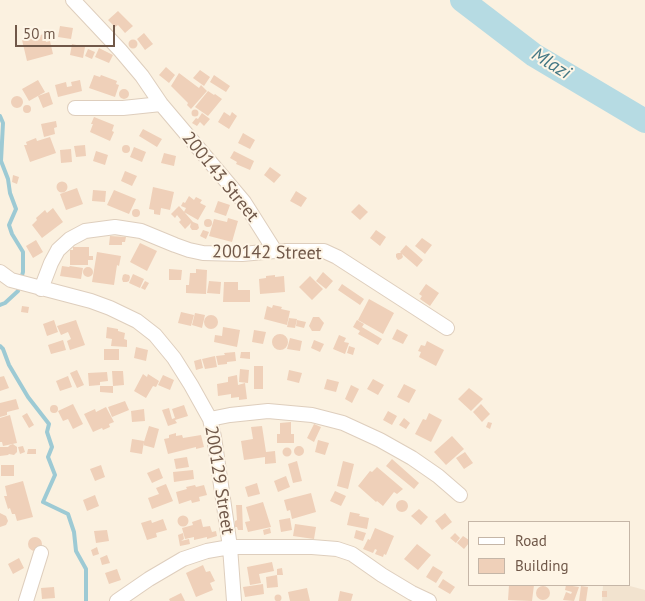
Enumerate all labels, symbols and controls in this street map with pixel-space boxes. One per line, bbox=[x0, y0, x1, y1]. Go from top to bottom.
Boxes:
scale bar bbox=[18, 15, 118, 47]
text: 50 m bbox=[23, 24, 56, 43]
water label: Mlazi bbox=[527, 43, 575, 85]
street label: 200143 Street bbox=[177, 128, 263, 226]
street label: 200142 Street bbox=[212, 241, 322, 265]
street label: 200129 Street bbox=[200, 424, 238, 536]
legend bbox=[468, 521, 630, 586]
text: Road bbox=[515, 531, 547, 550]
text: Building bbox=[515, 556, 569, 575]

